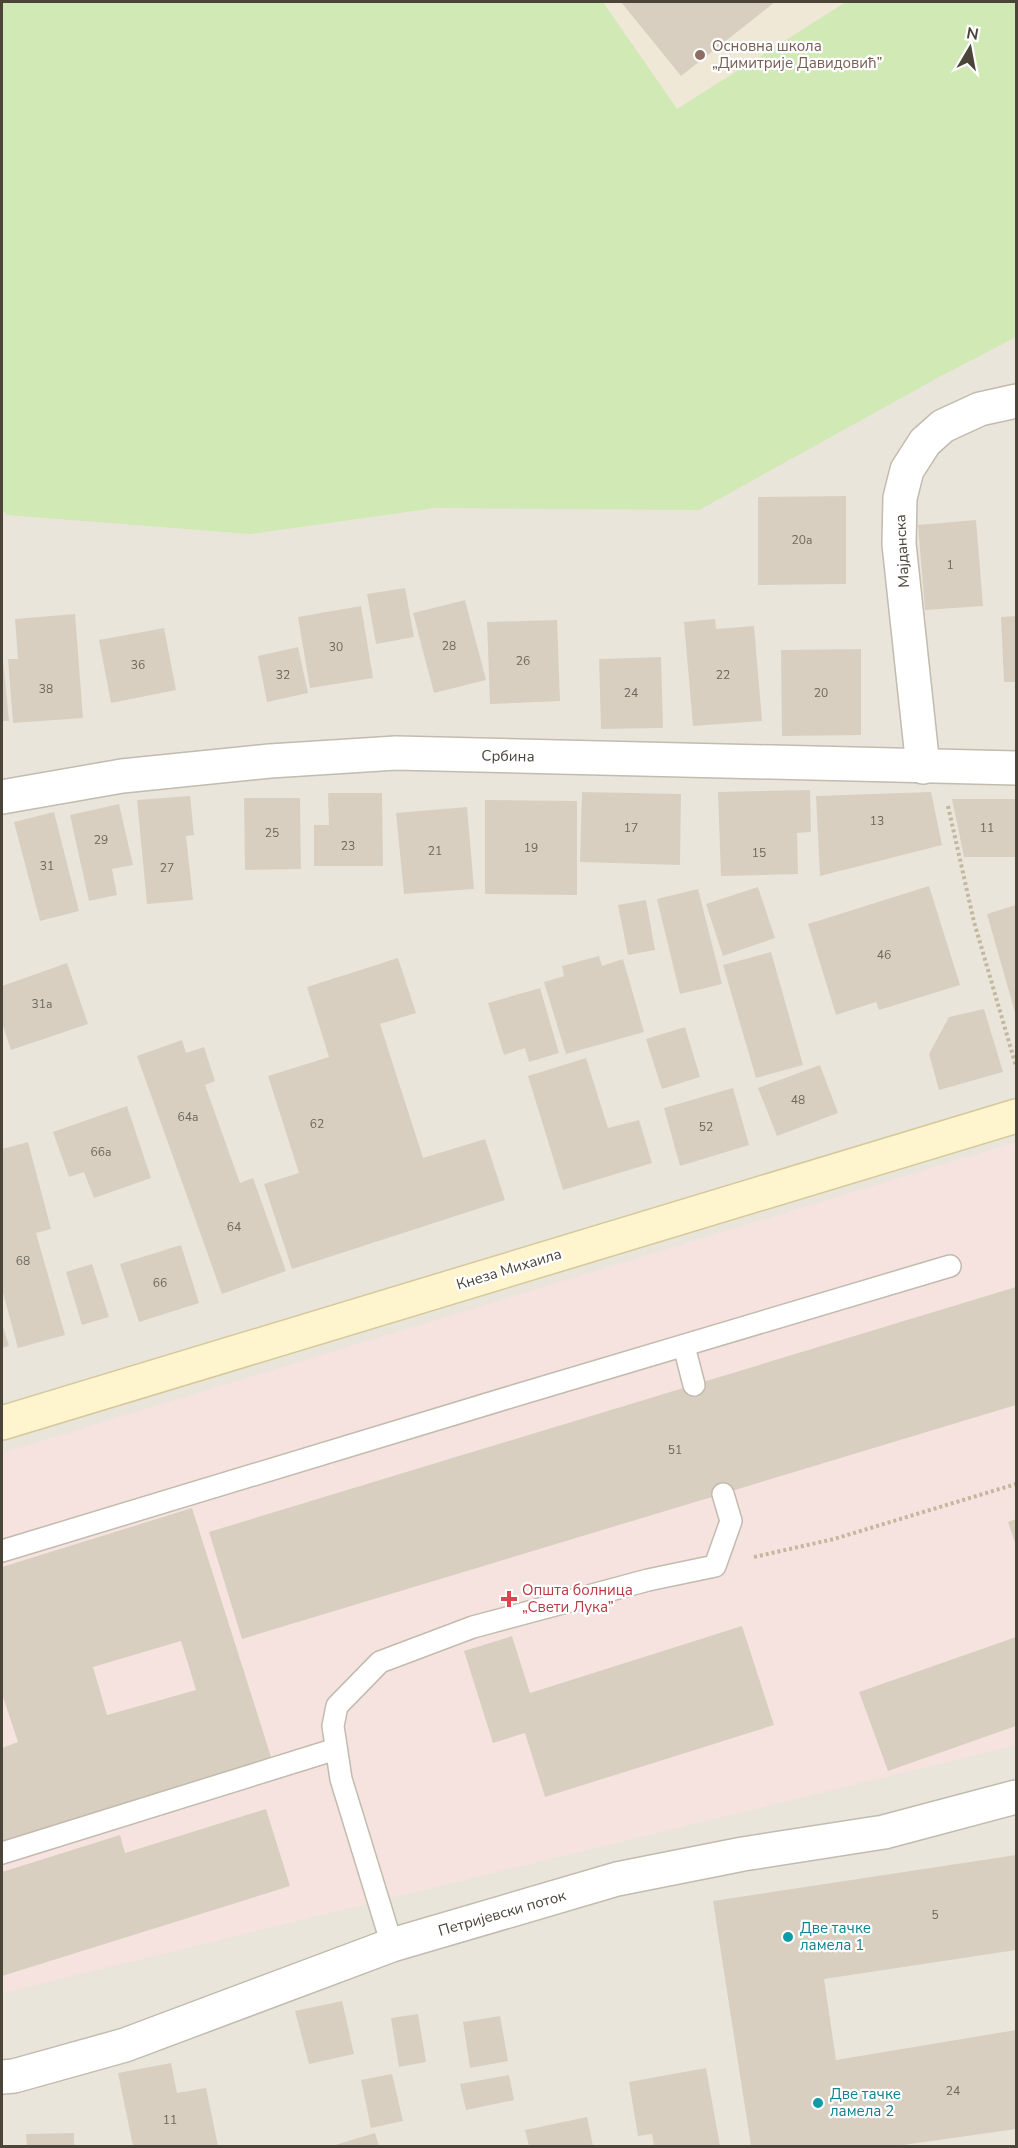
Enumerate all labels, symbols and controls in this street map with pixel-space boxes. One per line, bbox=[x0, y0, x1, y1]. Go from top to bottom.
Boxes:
north arrow bbox=[940, 18, 1000, 78]
text: N bbox=[965, 22, 980, 46]
place label: Основна школа „Димитрије Давидовић” bbox=[712, 36, 882, 73]
marker: Основна школа „Димитрије Давидовић” bbox=[693, 48, 707, 62]
street label: Мајданска bbox=[890, 514, 914, 588]
house number: 20a bbox=[792, 532, 812, 548]
house number: 1 bbox=[946, 557, 954, 573]
house number: 28 bbox=[442, 638, 456, 654]
house number: 30 bbox=[329, 639, 343, 655]
house number: 26 bbox=[516, 653, 530, 669]
house number: 36 bbox=[131, 657, 145, 673]
house number: 32 bbox=[276, 667, 290, 683]
house number: 22 bbox=[716, 667, 730, 683]
house number: 38 bbox=[39, 681, 53, 697]
house number: 24 bbox=[624, 685, 638, 701]
house number: 20 bbox=[814, 685, 828, 701]
street label: Србина bbox=[481, 746, 535, 766]
house number: 13 bbox=[870, 813, 884, 829]
house number: 17 bbox=[624, 820, 638, 836]
house number: 11 bbox=[980, 820, 994, 836]
house number: 25 bbox=[265, 825, 279, 841]
house number: 29 bbox=[94, 832, 108, 848]
house number: 23 bbox=[341, 838, 355, 854]
house number: 19 bbox=[524, 840, 538, 856]
house number: 21 bbox=[428, 843, 442, 859]
house number: 15 bbox=[752, 845, 766, 861]
house number: 31 bbox=[40, 858, 54, 874]
house number: 27 bbox=[160, 860, 174, 876]
house number: 46 bbox=[877, 947, 891, 963]
house number: 31a bbox=[32, 996, 52, 1012]
house number: 48 bbox=[791, 1092, 805, 1108]
house number: 64a bbox=[178, 1109, 198, 1125]
house number: 62 bbox=[310, 1116, 324, 1132]
house number: 52 bbox=[699, 1119, 713, 1135]
house number: 66a bbox=[91, 1144, 111, 1160]
house number: 64 bbox=[227, 1219, 241, 1235]
street label: Кнеза Михаила bbox=[454, 1243, 564, 1295]
house number: 68 bbox=[16, 1253, 30, 1269]
house number: 66 bbox=[153, 1275, 167, 1291]
house number: 51 bbox=[668, 1442, 682, 1458]
place label: Општа болница „Свети Лука” bbox=[522, 1580, 633, 1617]
marker: Општа болница „Свети Лука” bbox=[500, 1590, 518, 1608]
street label: Петријевски поток bbox=[436, 1885, 568, 1941]
house number: 5 bbox=[931, 1907, 939, 1923]
place label: Две тачке ламела 1 bbox=[800, 1918, 871, 1955]
marker: Две тачке ламела 1 bbox=[781, 1930, 795, 1944]
house number: 24 bbox=[946, 2083, 960, 2099]
place label: Две тачке ламела 2 bbox=[830, 2084, 901, 2121]
marker: Две тачке ламела 2 bbox=[811, 2096, 825, 2110]
house number: 11 bbox=[163, 2112, 177, 2128]

